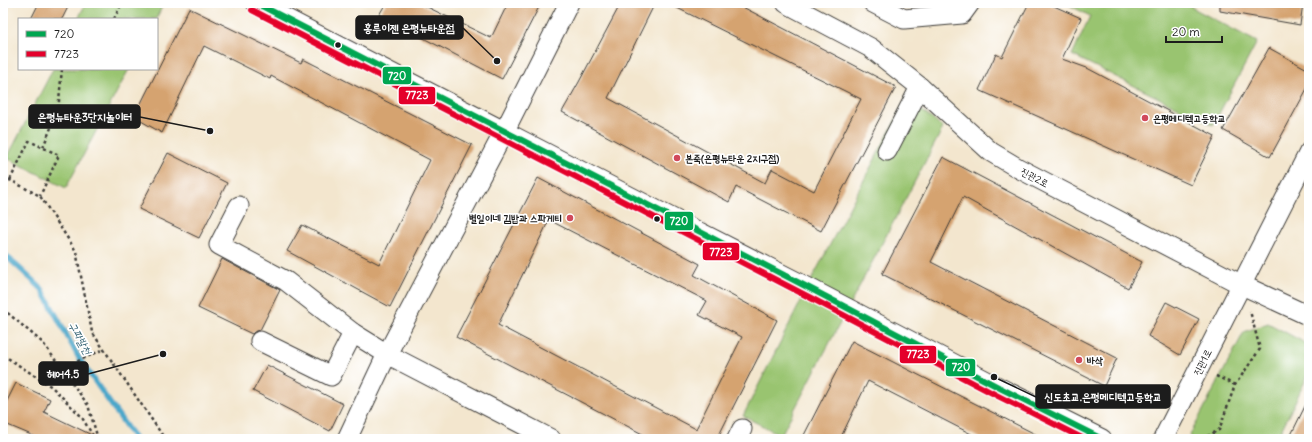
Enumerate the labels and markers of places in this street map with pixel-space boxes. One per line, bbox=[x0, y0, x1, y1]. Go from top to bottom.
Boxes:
callout: 홍루이젠 은평뉴타운점 bbox=[356, 16, 463, 39]
unlabelled marker bbox=[333, 40, 343, 50]
callout: 은평뉴타운3단지놀이터 bbox=[29, 105, 140, 128]
place label: 은평메디텍고등학교 bbox=[1153, 112, 1225, 125]
marker: 은평메디텍고등학교 bbox=[1140, 113, 1150, 123]
place label: 본죽(은평뉴타운 2지구점) bbox=[685, 152, 779, 165]
marker: 본죽(은평뉴타운 2지구점) bbox=[672, 153, 682, 163]
place label: 별일이네 김밥과 스파게티 bbox=[469, 212, 562, 225]
marker: 별일이네 김밥과 스파게티 bbox=[565, 213, 575, 223]
unlabelled marker bbox=[652, 214, 662, 224]
place label: 바삭 bbox=[1086, 354, 1103, 367]
marker: 바삭 bbox=[1074, 355, 1084, 365]
callout: 헤어4.5 bbox=[39, 362, 88, 385]
callout: 신도초교.은평메디텍고등학교 bbox=[1036, 385, 1170, 408]

